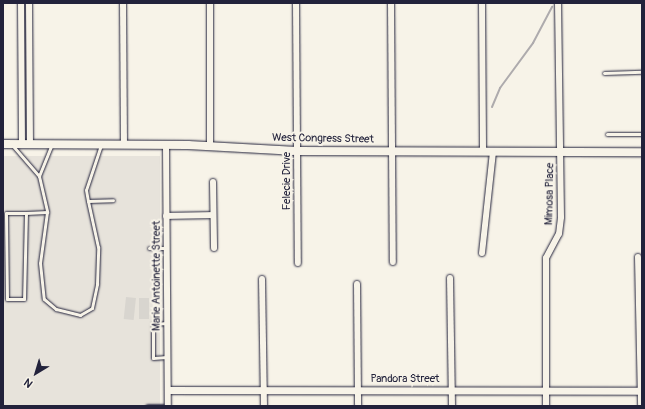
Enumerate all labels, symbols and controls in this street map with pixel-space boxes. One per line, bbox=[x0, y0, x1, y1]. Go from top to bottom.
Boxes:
street label: West Congress Street bbox=[272, 132, 374, 146]
street label: Felecie Drive bbox=[280, 152, 294, 210]
street label: Mimosa Place bbox=[543, 163, 557, 225]
street label: Marie Antoinette Street bbox=[150, 221, 164, 331]
north arrow bbox=[16, 353, 56, 393]
street label: Pandora Street bbox=[371, 372, 439, 386]
text: N bbox=[21, 375, 35, 390]

